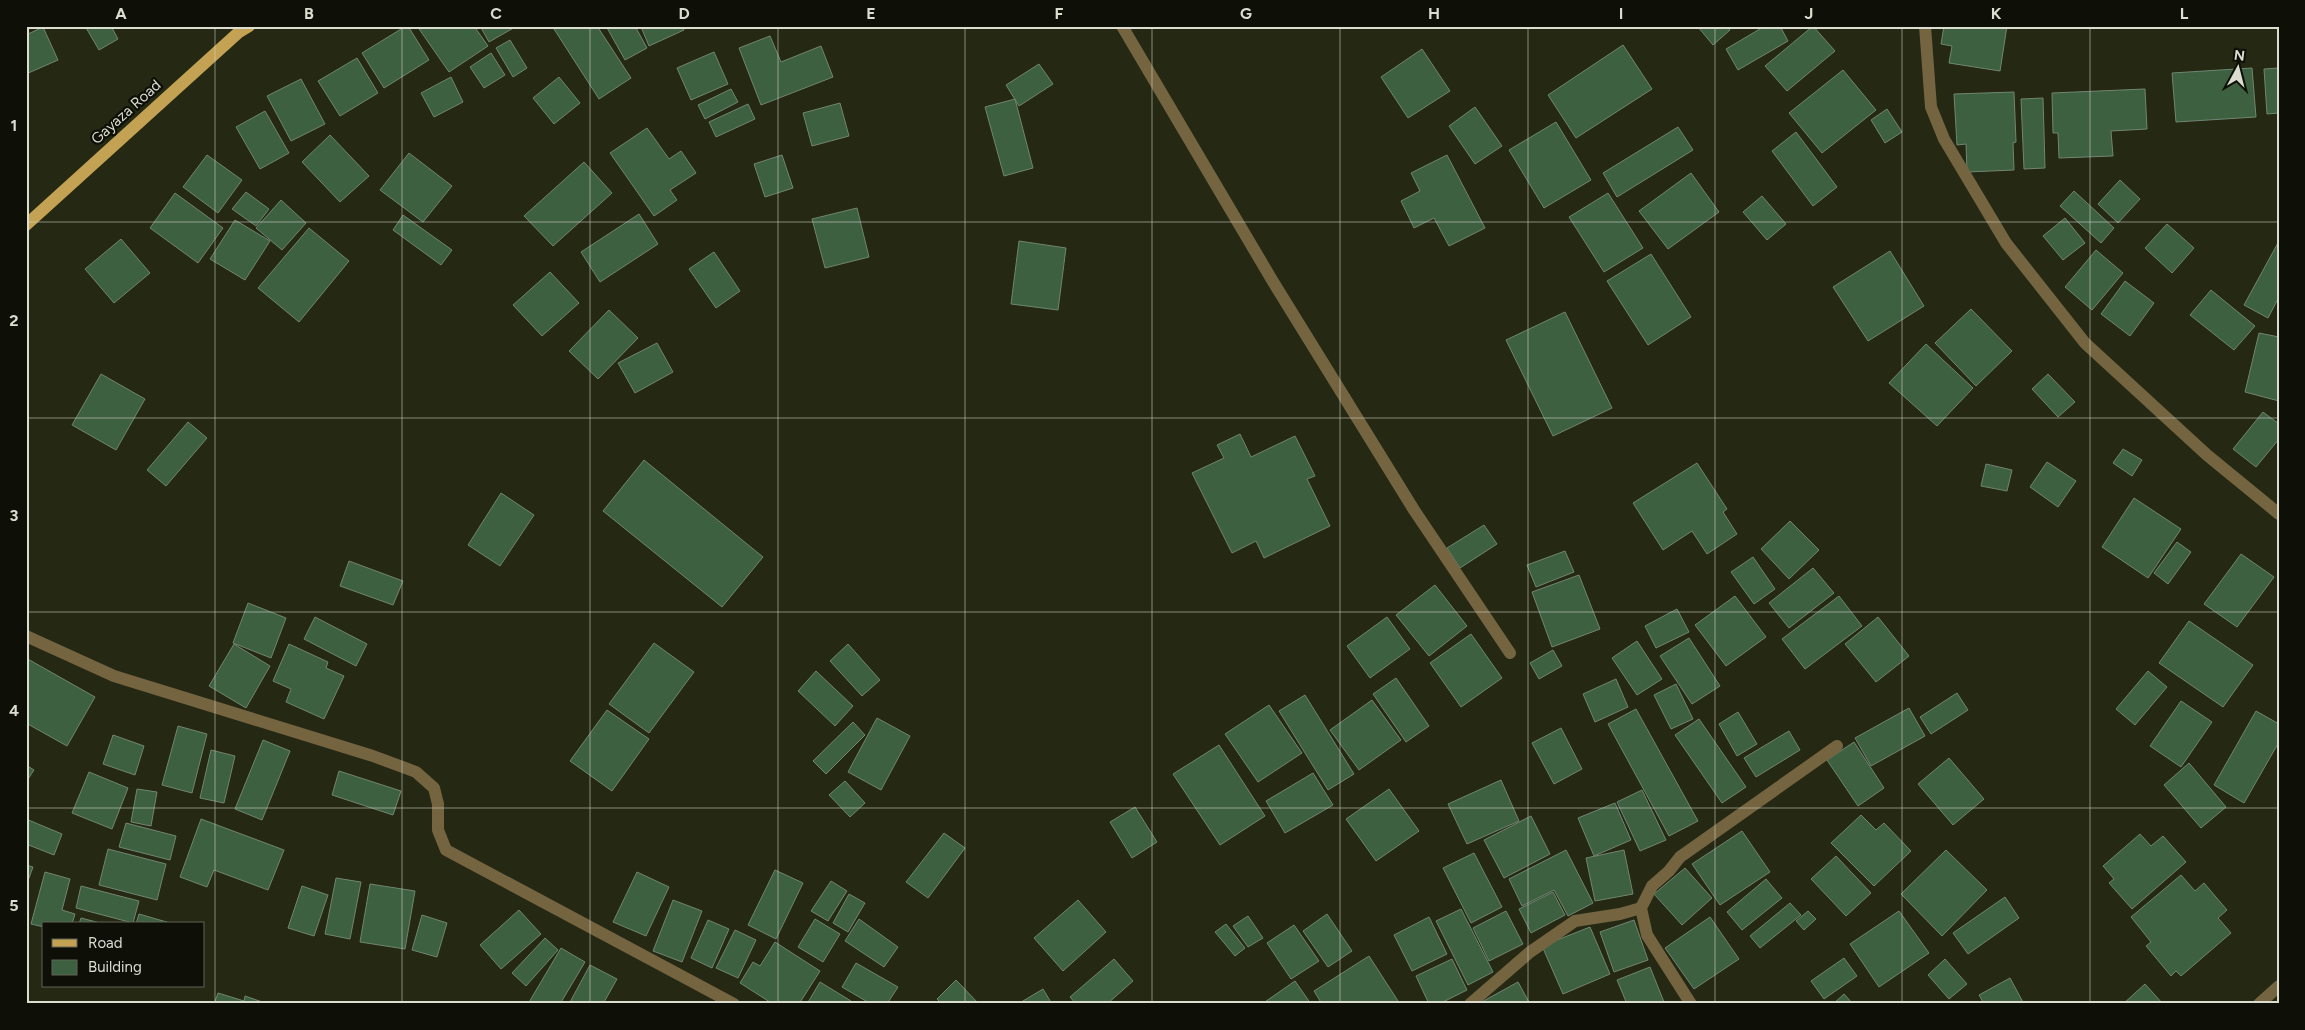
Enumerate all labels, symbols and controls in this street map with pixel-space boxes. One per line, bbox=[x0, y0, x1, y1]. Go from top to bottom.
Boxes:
text: A bbox=[115, 4, 127, 23]
text: B bbox=[304, 4, 314, 23]
text: C bbox=[490, 4, 502, 23]
text: D bbox=[678, 4, 690, 23]
text: E bbox=[866, 4, 876, 23]
text: F bbox=[1055, 4, 1064, 23]
text: G bbox=[1240, 4, 1252, 23]
text: H bbox=[1428, 4, 1440, 23]
text: I bbox=[1619, 4, 1623, 23]
text: J bbox=[1805, 4, 1813, 23]
text: K bbox=[1991, 4, 2002, 23]
text: L bbox=[2180, 4, 2189, 23]
north arrow bbox=[2212, 42, 2262, 92]
text: N bbox=[2233, 46, 2246, 65]
street label: Gayaza Road bbox=[87, 76, 165, 148]
text: 1 bbox=[11, 116, 17, 135]
text: 2 bbox=[9, 311, 19, 330]
text: 3 bbox=[10, 506, 19, 525]
text: 4 bbox=[9, 701, 19, 720]
text: 5 bbox=[9, 896, 19, 915]
legend bbox=[42, 922, 205, 988]
text: Road bbox=[88, 934, 123, 952]
text: Building bbox=[88, 958, 142, 976]

